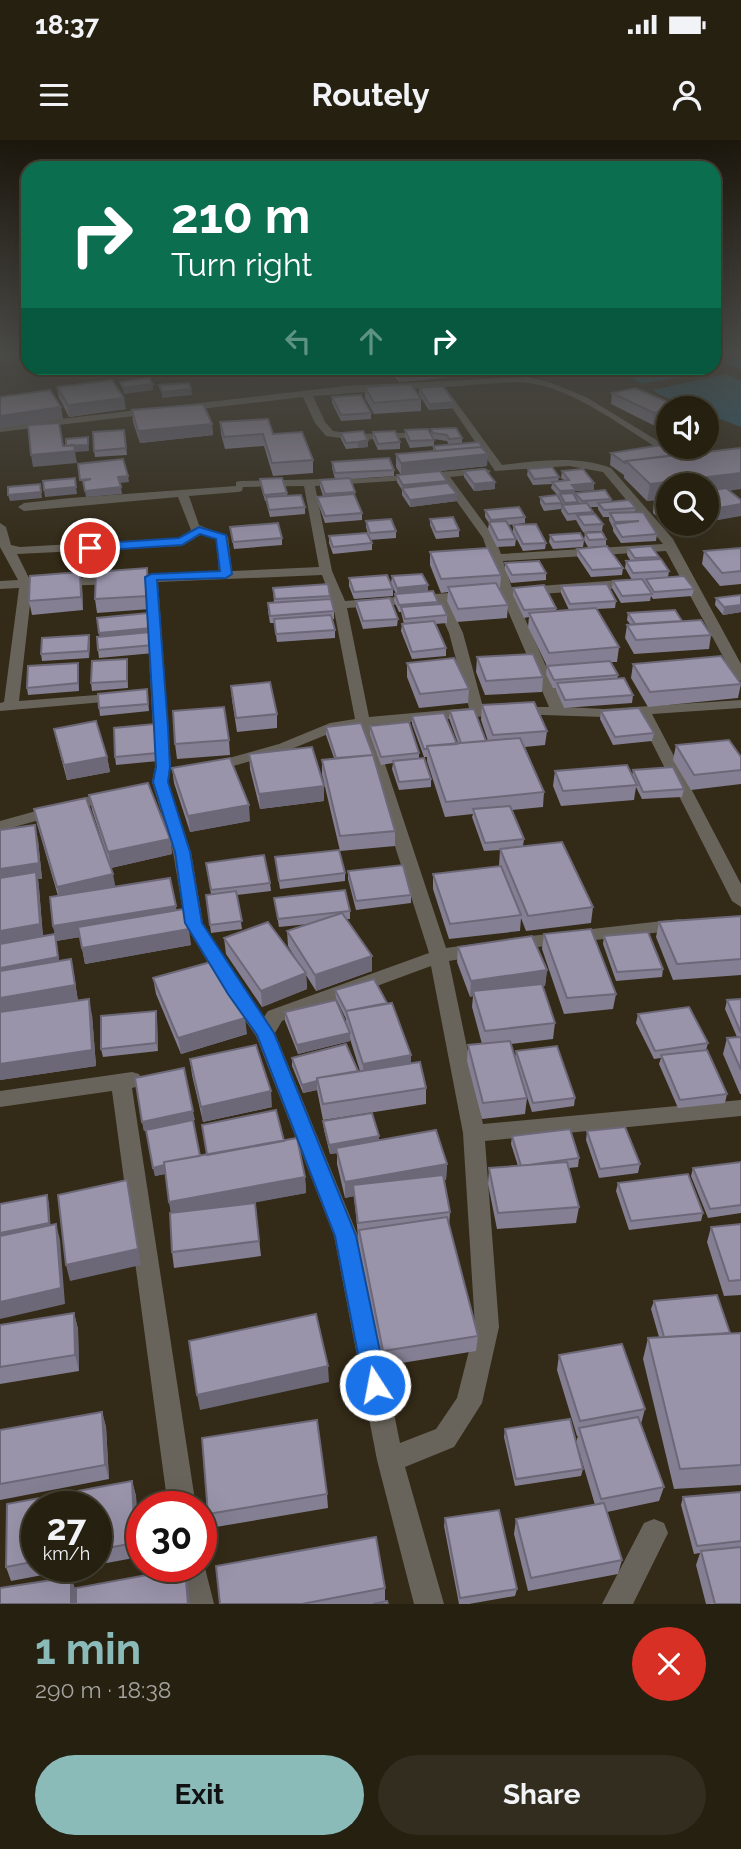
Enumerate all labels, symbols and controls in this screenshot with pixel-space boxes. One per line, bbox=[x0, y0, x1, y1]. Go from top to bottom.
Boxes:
text: 18:37 bbox=[35, 10, 99, 40]
icon: menu bbox=[35, 76, 73, 114]
text: Routely bbox=[312, 76, 429, 113]
icon: person bbox=[668, 76, 706, 114]
text: 210 m bbox=[171, 187, 310, 244]
icon: right bbox=[56, 189, 147, 280]
text: Turn right bbox=[171, 246, 312, 283]
icon: left bbox=[279, 322, 317, 360]
icon: ahead bbox=[352, 322, 390, 360]
icon: right bbox=[425, 322, 463, 360]
map controls bbox=[656, 396, 719, 536]
button: sound bbox=[656, 396, 719, 459]
button: search bbox=[656, 473, 719, 536]
pin bbox=[60, 518, 120, 578]
icon: arrive bbox=[71, 529, 109, 567]
position arrow bbox=[338, 1348, 412, 1422]
speed limit sign: 30 bbox=[126, 1491, 217, 1582]
text: 27 bbox=[47, 1507, 86, 1548]
text: km/h bbox=[43, 1543, 90, 1564]
text: 1 min bbox=[35, 1625, 141, 1674]
button: close bbox=[632, 1627, 706, 1701]
text: 290 m · 18:38 bbox=[35, 1676, 171, 1703]
button: Exit bbox=[35, 1755, 364, 1835]
button: Share bbox=[378, 1755, 706, 1835]

